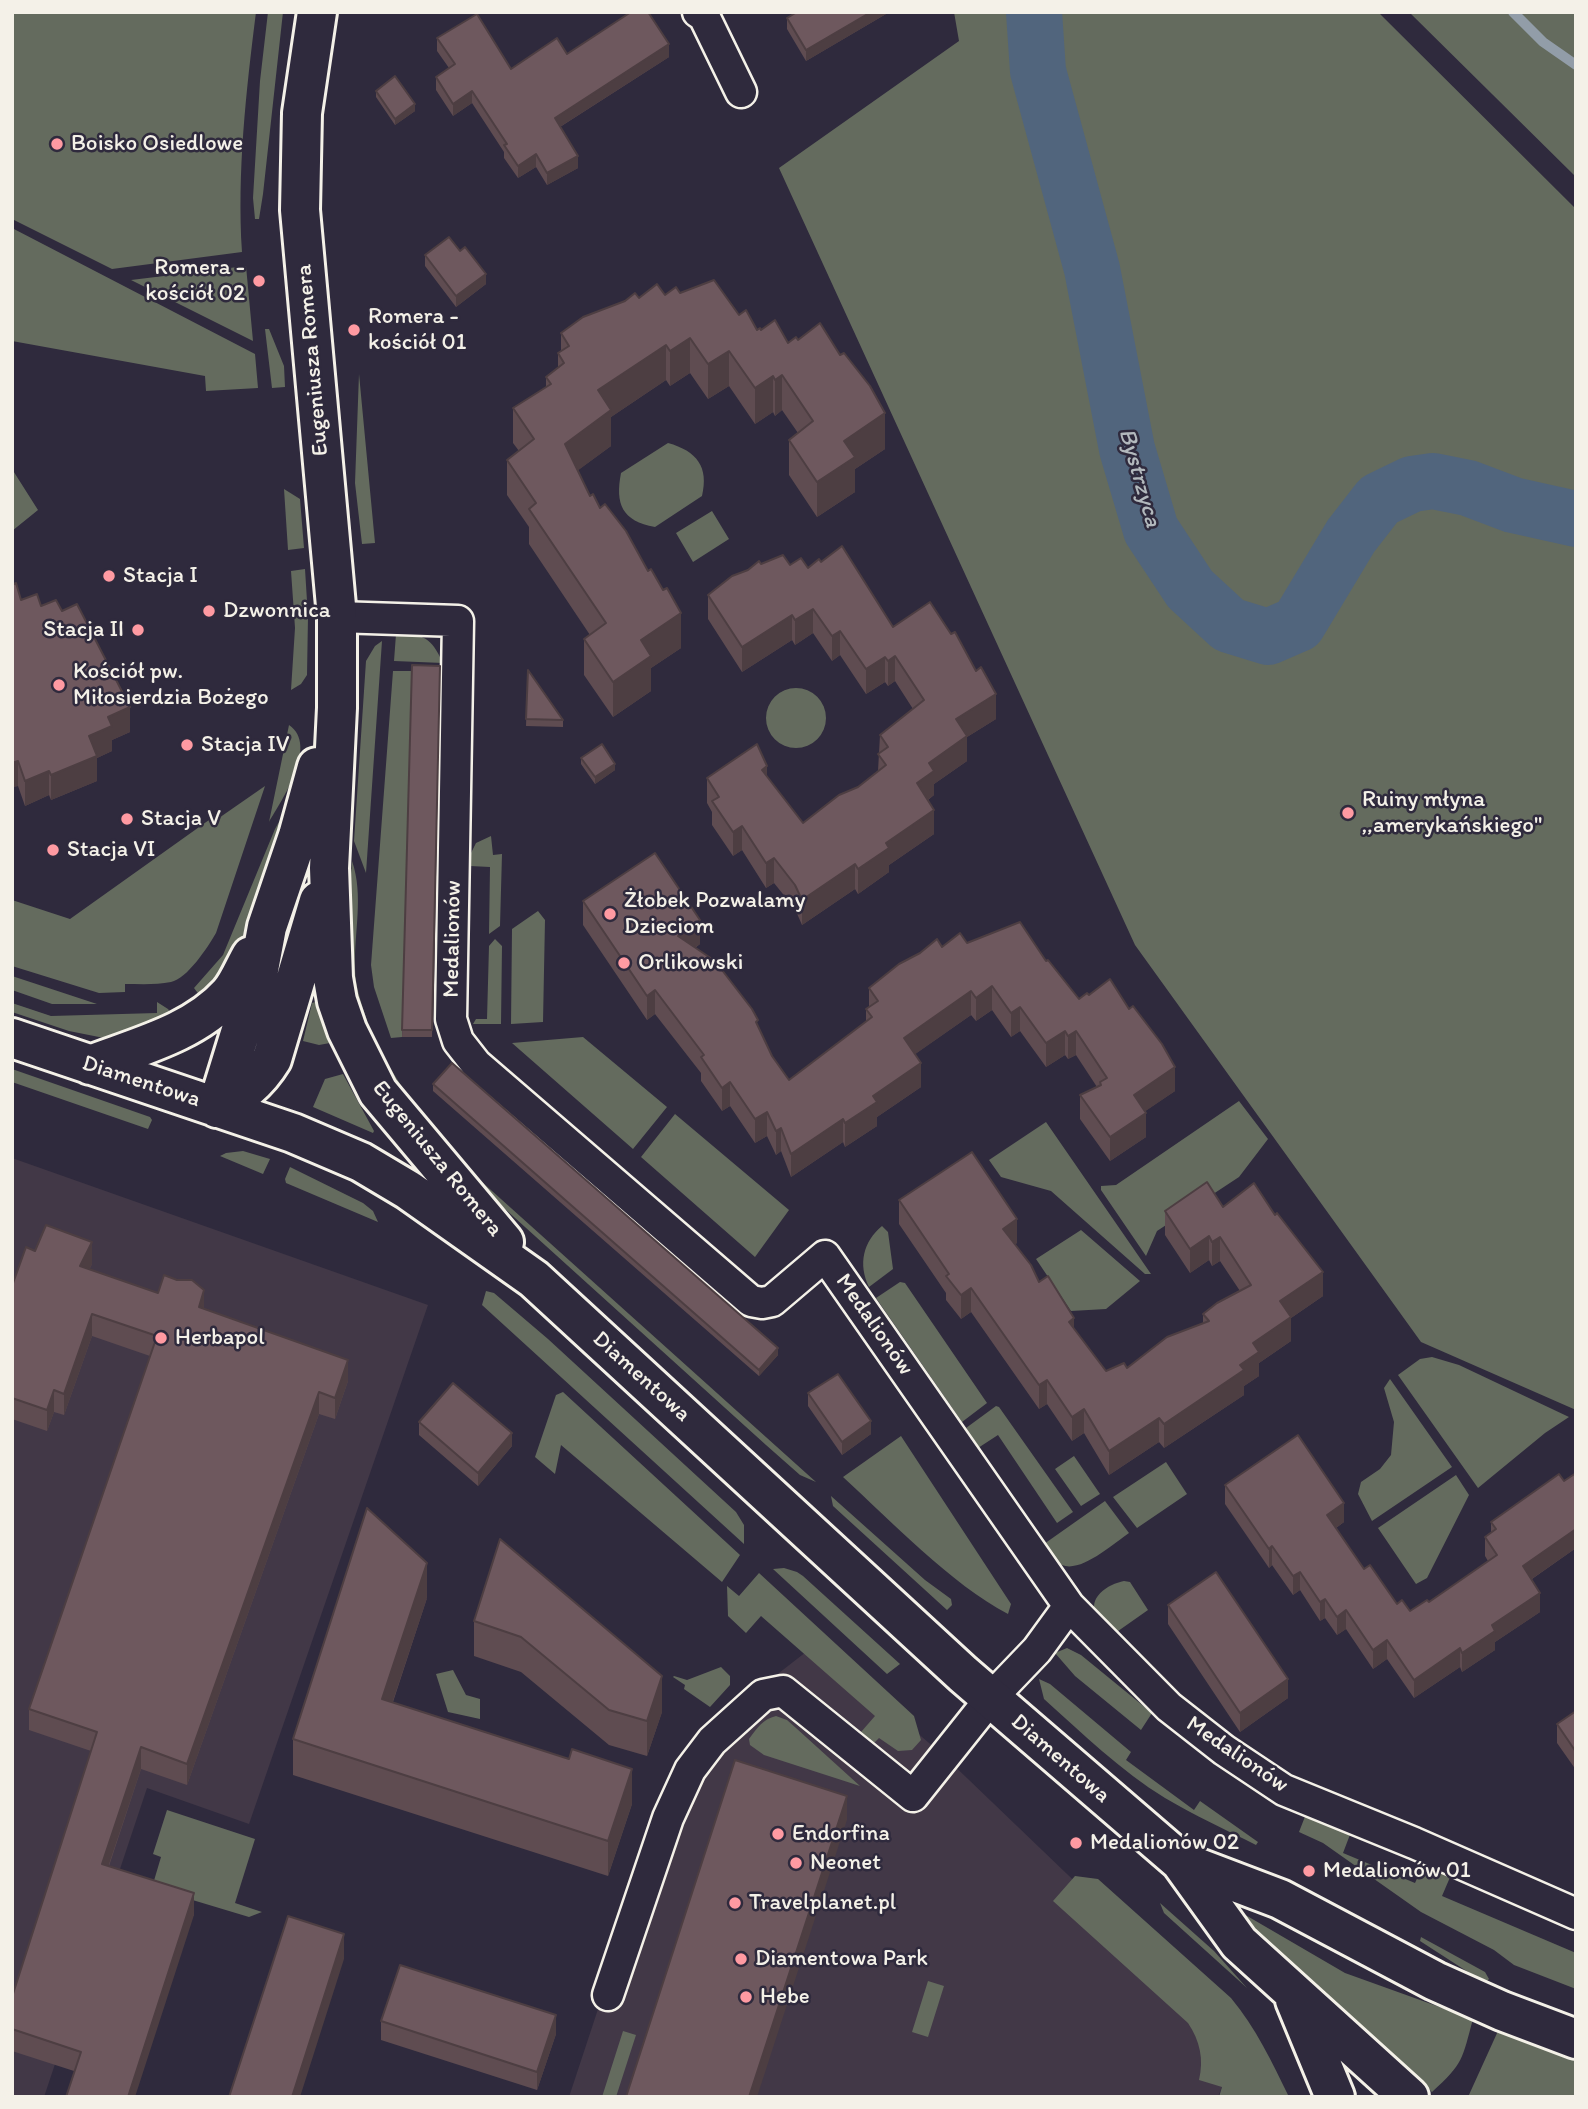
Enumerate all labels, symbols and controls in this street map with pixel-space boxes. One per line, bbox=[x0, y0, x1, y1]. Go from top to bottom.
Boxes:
place label: Boisko Osiedlowe bbox=[71, 130, 243, 158]
marker: Boisko Osiedlowe bbox=[49, 136, 65, 152]
place label: Romera - kościół 02 bbox=[145, 254, 245, 308]
street label: Eugeniusza Romera bbox=[291, 263, 335, 457]
marker: Romera - kościół 02 bbox=[251, 273, 267, 289]
place label: Romera - kościół 01 bbox=[368, 303, 466, 357]
marker: Romera - kościół 01 bbox=[346, 322, 362, 338]
water label: Bystrzyca bbox=[1111, 425, 1167, 531]
place label: Stacja I bbox=[123, 562, 198, 590]
marker: Stacja I bbox=[101, 568, 117, 584]
place label: Dzwonnica bbox=[223, 597, 331, 625]
marker: Dzwonnica bbox=[201, 603, 217, 619]
place label: Stacja II bbox=[43, 616, 124, 644]
marker: Stacja II bbox=[130, 622, 146, 638]
place label: Kościół pw. Miłosierdzia Bożego bbox=[73, 658, 269, 712]
marker: Kościół pw. Miłosierdzia Bożego bbox=[51, 677, 67, 693]
place label: Stacja IV bbox=[201, 731, 289, 759]
marker: Stacja IV bbox=[179, 737, 195, 753]
place label: Ruiny młyna ,,amerykańskiego" bbox=[1362, 786, 1542, 840]
place label: Stacja V bbox=[141, 805, 221, 833]
marker: Ruiny młyna ,,amerykańskiego" bbox=[1340, 805, 1356, 821]
marker: Stacja V bbox=[119, 811, 135, 827]
place label: Stacja VI bbox=[67, 836, 155, 864]
marker: Stacja VI bbox=[45, 842, 61, 858]
street label: Medalionów bbox=[438, 880, 468, 998]
place label: Żłobek Pozwalamy Dzieciom bbox=[624, 887, 805, 941]
marker: Żłobek Pozwalamy Dzieciom bbox=[602, 906, 618, 922]
place label: Orlikowski bbox=[638, 949, 743, 977]
marker: Orlikowski bbox=[616, 955, 632, 971]
street label: Diamentowa bbox=[78, 1050, 204, 1114]
street label: Eugeniusza Romera bbox=[366, 1075, 508, 1243]
street label: Medalionów bbox=[829, 1269, 919, 1381]
place label: Herbapol bbox=[175, 1324, 265, 1352]
street label: Diamentowa bbox=[586, 1326, 696, 1428]
marker: Herbapol bbox=[153, 1330, 169, 1346]
street label: Diamentowa bbox=[1005, 1708, 1115, 1810]
street label: Medalionów bbox=[1181, 1711, 1293, 1799]
place label: Endorfina bbox=[792, 1820, 890, 1848]
marker: Endorfina bbox=[770, 1826, 786, 1842]
place label: Medalionów 02 bbox=[1090, 1829, 1239, 1857]
marker: Medalionów 02 bbox=[1068, 1835, 1084, 1851]
place label: Neonet bbox=[810, 1849, 881, 1877]
marker: Neonet bbox=[788, 1855, 804, 1871]
place label: Medalionów 01 bbox=[1323, 1857, 1471, 1885]
marker: Medalionów 01 bbox=[1301, 1863, 1317, 1879]
place label: Travelplanet.pl bbox=[749, 1889, 896, 1917]
marker: Travelplanet.pl bbox=[727, 1895, 743, 1911]
place label: Diamentowa Park bbox=[755, 1945, 928, 1973]
marker: Diamentowa Park bbox=[733, 1951, 749, 1967]
place label: Hebe bbox=[760, 1983, 810, 2011]
marker: Hebe bbox=[738, 1989, 754, 2005]

